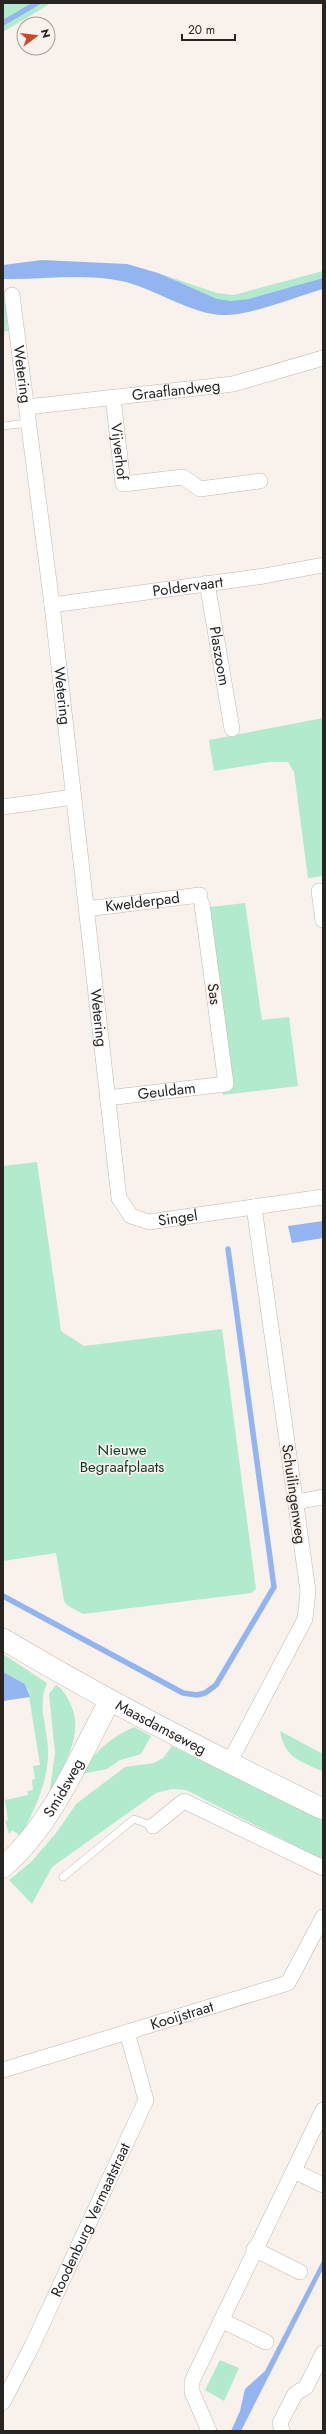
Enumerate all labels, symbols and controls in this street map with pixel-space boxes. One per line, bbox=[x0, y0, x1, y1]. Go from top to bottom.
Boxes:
north arrow bbox=[16, 16, 56, 56]
scale bar bbox=[182, 16, 235, 42]
text: 20 m bbox=[188, 21, 215, 39]
text: N bbox=[37, 27, 55, 40]
street label: Wetering bbox=[8, 344, 37, 405]
street label: Graaflandweg bbox=[131, 374, 221, 406]
street label: Vijverhof bbox=[105, 422, 134, 482]
street label: Poldervaart bbox=[151, 571, 225, 602]
street label: Plaszoom bbox=[204, 625, 235, 687]
street label: Wetering bbox=[48, 666, 76, 726]
street label: Kwelderpad bbox=[104, 887, 181, 918]
street label: Sas bbox=[202, 982, 226, 1006]
street label: Wetering bbox=[84, 988, 113, 1048]
street label: Geuldam bbox=[136, 1077, 197, 1105]
street label: Singel bbox=[157, 1204, 199, 1232]
park label: Nieuwe Begraafplaats bbox=[80, 1439, 164, 1478]
street label: Schuilingenweg bbox=[276, 1443, 312, 1545]
street label: Maasdamseweg bbox=[112, 1694, 210, 1760]
street label: Smidsweg bbox=[38, 1755, 89, 1822]
street label: Kooijstraat bbox=[148, 1995, 217, 2035]
street label: Roodenburg Vermaatstraat bbox=[45, 2139, 136, 2301]

